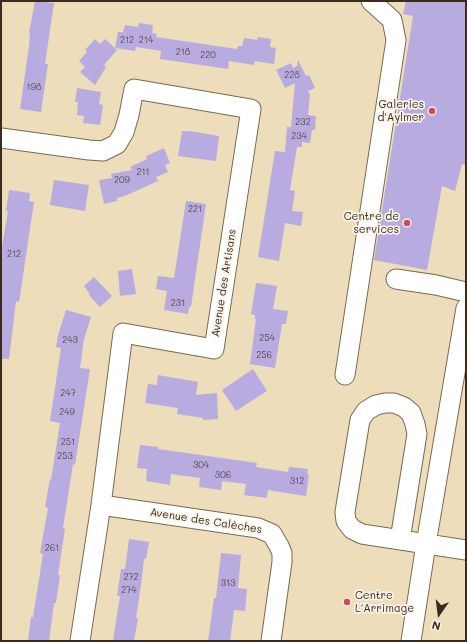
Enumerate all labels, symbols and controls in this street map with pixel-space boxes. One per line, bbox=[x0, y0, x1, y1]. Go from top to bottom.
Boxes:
house number: 212 bbox=[120, 35, 134, 45]
house number: 214 bbox=[139, 35, 153, 45]
house number: 218 bbox=[176, 47, 190, 57]
house number: 220 bbox=[200, 50, 216, 60]
house number: 228 bbox=[284, 70, 300, 80]
house number: 198 bbox=[27, 82, 41, 92]
place label: Galeries d'Aylmer bbox=[377, 98, 424, 124]
marker: Galeries d'Aylmer bbox=[427, 106, 437, 116]
house number: 232 bbox=[295, 117, 311, 127]
house number: 234 bbox=[291, 131, 307, 141]
house number: 211 bbox=[136, 167, 150, 177]
house number: 209 bbox=[114, 175, 130, 185]
house number: 221 bbox=[188, 204, 202, 214]
place label: Centre de services bbox=[344, 210, 399, 236]
marker: Centre de services bbox=[402, 218, 412, 228]
street label: Avenue des Artisans bbox=[209, 228, 239, 338]
house number: 212 bbox=[7, 249, 21, 259]
house number: 231 bbox=[171, 298, 185, 308]
house number: 254 bbox=[259, 333, 275, 343]
house number: 243 bbox=[62, 335, 78, 345]
house number: 256 bbox=[256, 350, 272, 360]
house number: 247 bbox=[60, 388, 76, 398]
house number: 249 bbox=[59, 407, 75, 417]
house number: 251 bbox=[61, 437, 75, 447]
house number: 253 bbox=[57, 451, 73, 461]
house number: 304 bbox=[193, 460, 209, 470]
house number: 306 bbox=[215, 470, 231, 480]
house number: 312 bbox=[290, 476, 304, 486]
street label: Avenue des Calèches bbox=[149, 506, 263, 536]
house number: 261 bbox=[45, 543, 59, 553]
house number: 272 bbox=[123, 572, 139, 582]
house number: 313 bbox=[221, 578, 235, 588]
house number: 274 bbox=[121, 585, 137, 595]
place label: Centre L'Arrimage bbox=[355, 589, 414, 615]
north arrow bbox=[419, 594, 459, 634]
marker: Centre L'Arrimage bbox=[342, 597, 352, 607]
text: N bbox=[430, 618, 442, 634]

